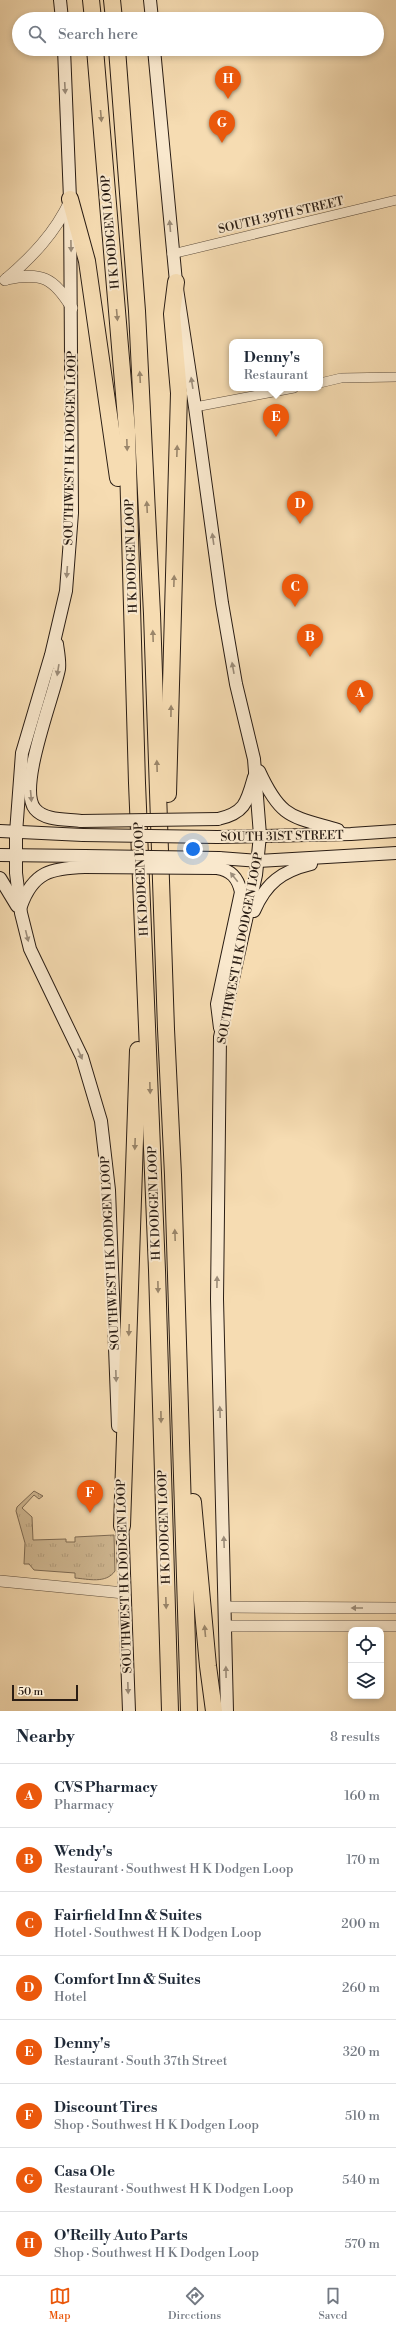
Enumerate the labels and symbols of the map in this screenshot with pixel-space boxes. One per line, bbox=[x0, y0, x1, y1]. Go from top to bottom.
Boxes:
pin: H bbox=[215, 66, 241, 99]
one-way arrow bbox=[62, 82, 69, 94]
one-way arrow bbox=[97, 110, 104, 122]
pin: G bbox=[209, 110, 235, 143]
street label: H K DODGEN LOOP bbox=[98, 174, 123, 290]
street label: SOUTH 39TH STREET bbox=[217, 194, 346, 237]
one-way arrow bbox=[167, 220, 173, 233]
one-way arrow bbox=[68, 240, 74, 253]
one-way arrow bbox=[114, 309, 121, 321]
street label: SOUTHWEST H K DODGEN LOOP bbox=[61, 350, 80, 546]
one-way arrow bbox=[137, 371, 144, 383]
one-way arrow bbox=[188, 377, 194, 389]
pin: E bbox=[263, 404, 289, 437]
one-way arrow bbox=[124, 439, 130, 452]
one-way arrow bbox=[174, 445, 181, 457]
pin: D bbox=[287, 491, 313, 524]
street label: H K DODGEN LOOP bbox=[122, 498, 141, 614]
one-way arrow bbox=[144, 500, 150, 513]
one-way arrow bbox=[210, 533, 216, 546]
one-way arrow bbox=[64, 566, 71, 578]
one-way arrow bbox=[171, 574, 177, 587]
pin: C bbox=[282, 574, 308, 607]
pin: B bbox=[297, 624, 323, 657]
one-way arrow bbox=[150, 629, 156, 642]
one-way arrow bbox=[230, 662, 236, 674]
one-way arrow bbox=[54, 664, 60, 676]
pin: A bbox=[347, 680, 373, 713]
one-way arrow bbox=[167, 705, 174, 717]
one-way arrow bbox=[154, 759, 160, 772]
one-way arrow bbox=[28, 790, 35, 803]
street label: H K DODGEN LOOP bbox=[131, 821, 152, 937]
street label: SOUTH 31ST STREET bbox=[220, 828, 344, 845]
your location bbox=[183, 839, 203, 859]
street label: SOUTHWEST H K DODGEN LOOP bbox=[215, 851, 266, 1045]
one-way arrow bbox=[230, 872, 239, 882]
one-way arrow bbox=[24, 930, 30, 942]
one-way arrow bbox=[77, 1048, 83, 1060]
one-way arrow bbox=[146, 1082, 153, 1094]
one-way arrow bbox=[132, 1138, 139, 1150]
street label: H K DODGEN LOOP bbox=[145, 1145, 164, 1261]
street label: SOUTHWEST H K DODGEN LOOP bbox=[98, 1155, 123, 1351]
one-way arrow bbox=[172, 1228, 178, 1241]
one-way arrow bbox=[214, 1275, 220, 1288]
one-way arrow bbox=[154, 1281, 161, 1293]
one-way arrow bbox=[126, 1324, 132, 1337]
one-way arrow bbox=[113, 1370, 120, 1382]
one-way arrow bbox=[217, 1405, 223, 1418]
one-way arrow bbox=[158, 1411, 164, 1424]
street label: H K DODGEN LOOP bbox=[155, 1469, 174, 1585]
street label: SOUTHWEST H K DODGEN LOOP bbox=[114, 1478, 135, 1674]
pin: F bbox=[77, 1480, 103, 1513]
one-way arrow bbox=[221, 1535, 227, 1548]
one-way arrow bbox=[163, 1597, 169, 1610]
one-way arrow bbox=[351, 1604, 363, 1611]
one-way arrow bbox=[201, 1625, 208, 1637]
one-way arrow bbox=[223, 1665, 229, 1678]
one-way arrow bbox=[125, 1682, 131, 1695]
scale bar bbox=[12, 1683, 78, 1702]

